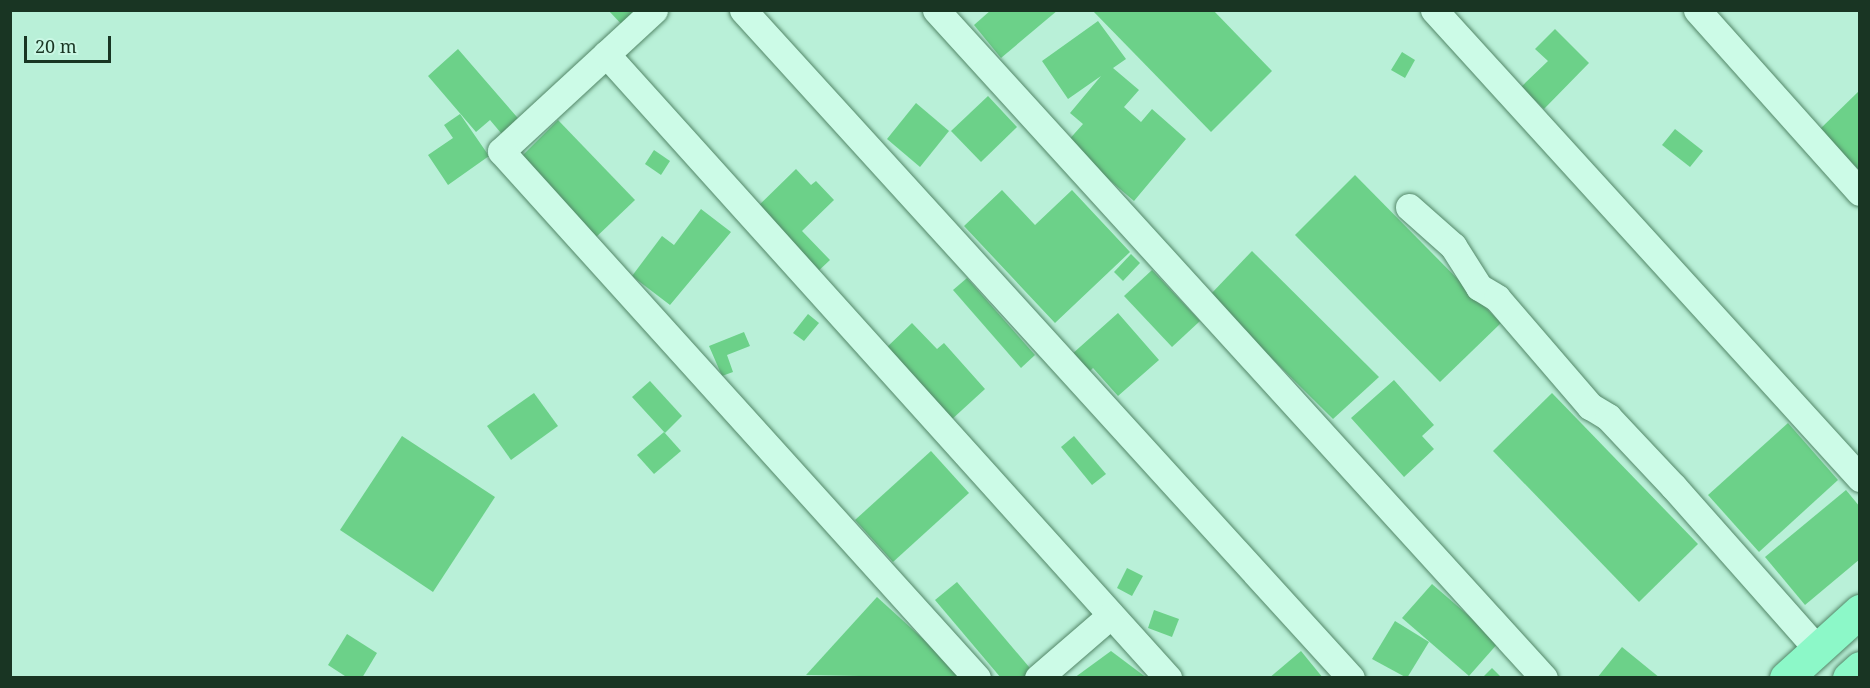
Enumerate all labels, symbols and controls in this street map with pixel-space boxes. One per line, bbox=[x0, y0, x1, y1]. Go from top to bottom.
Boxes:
scale bar bbox=[27, 24, 114, 62]
text: 20 m bbox=[35, 34, 77, 58]

